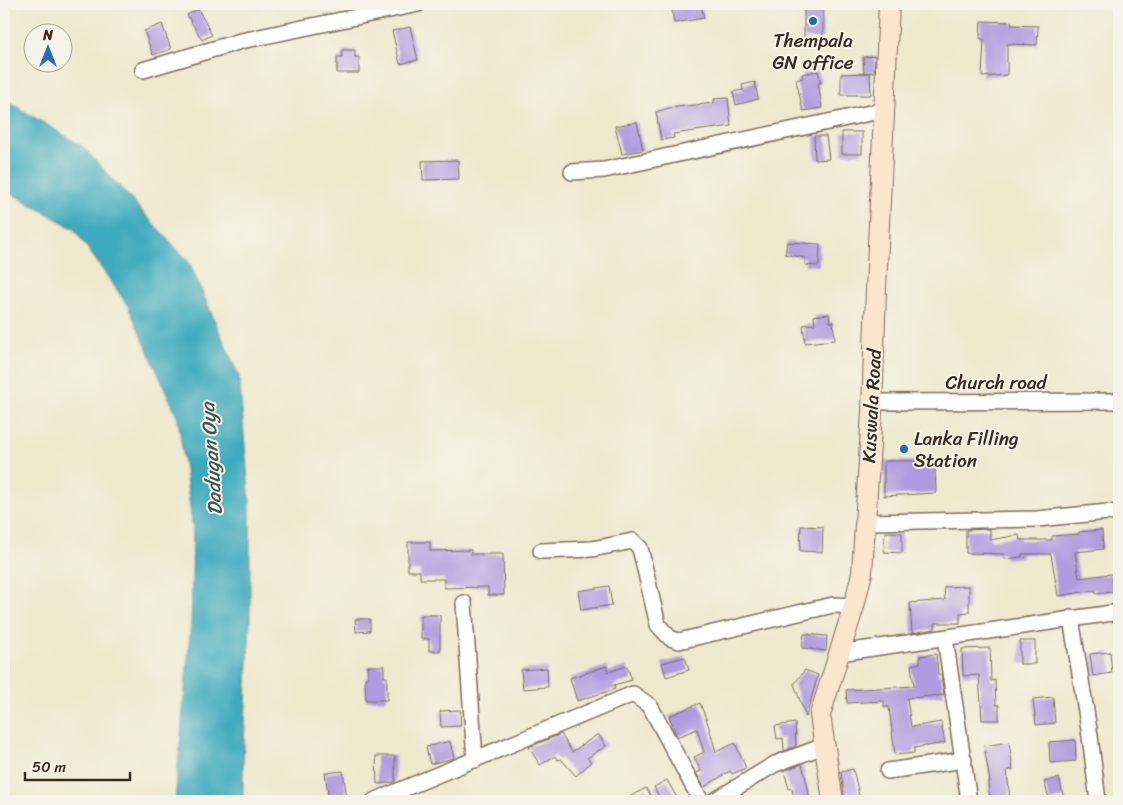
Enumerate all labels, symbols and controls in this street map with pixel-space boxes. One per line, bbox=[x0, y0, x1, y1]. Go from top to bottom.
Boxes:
marker: Thempala GN office bbox=[807, 15, 819, 27]
north arrow bbox=[22, 22, 72, 72]
text: N bbox=[42, 23, 53, 48]
place label: Thempala GN office bbox=[772, 24, 854, 79]
street label: Kuswala Road bbox=[852, 346, 891, 464]
street label: Church road bbox=[945, 366, 1049, 399]
water label: Dadugan Oya bbox=[190, 400, 233, 516]
place label: Lanka Filling Station bbox=[914, 422, 1019, 477]
marker: Lanka Filling Station bbox=[898, 443, 910, 455]
scale bar bbox=[25, 750, 130, 782]
text: 50 m bbox=[32, 754, 67, 780]

